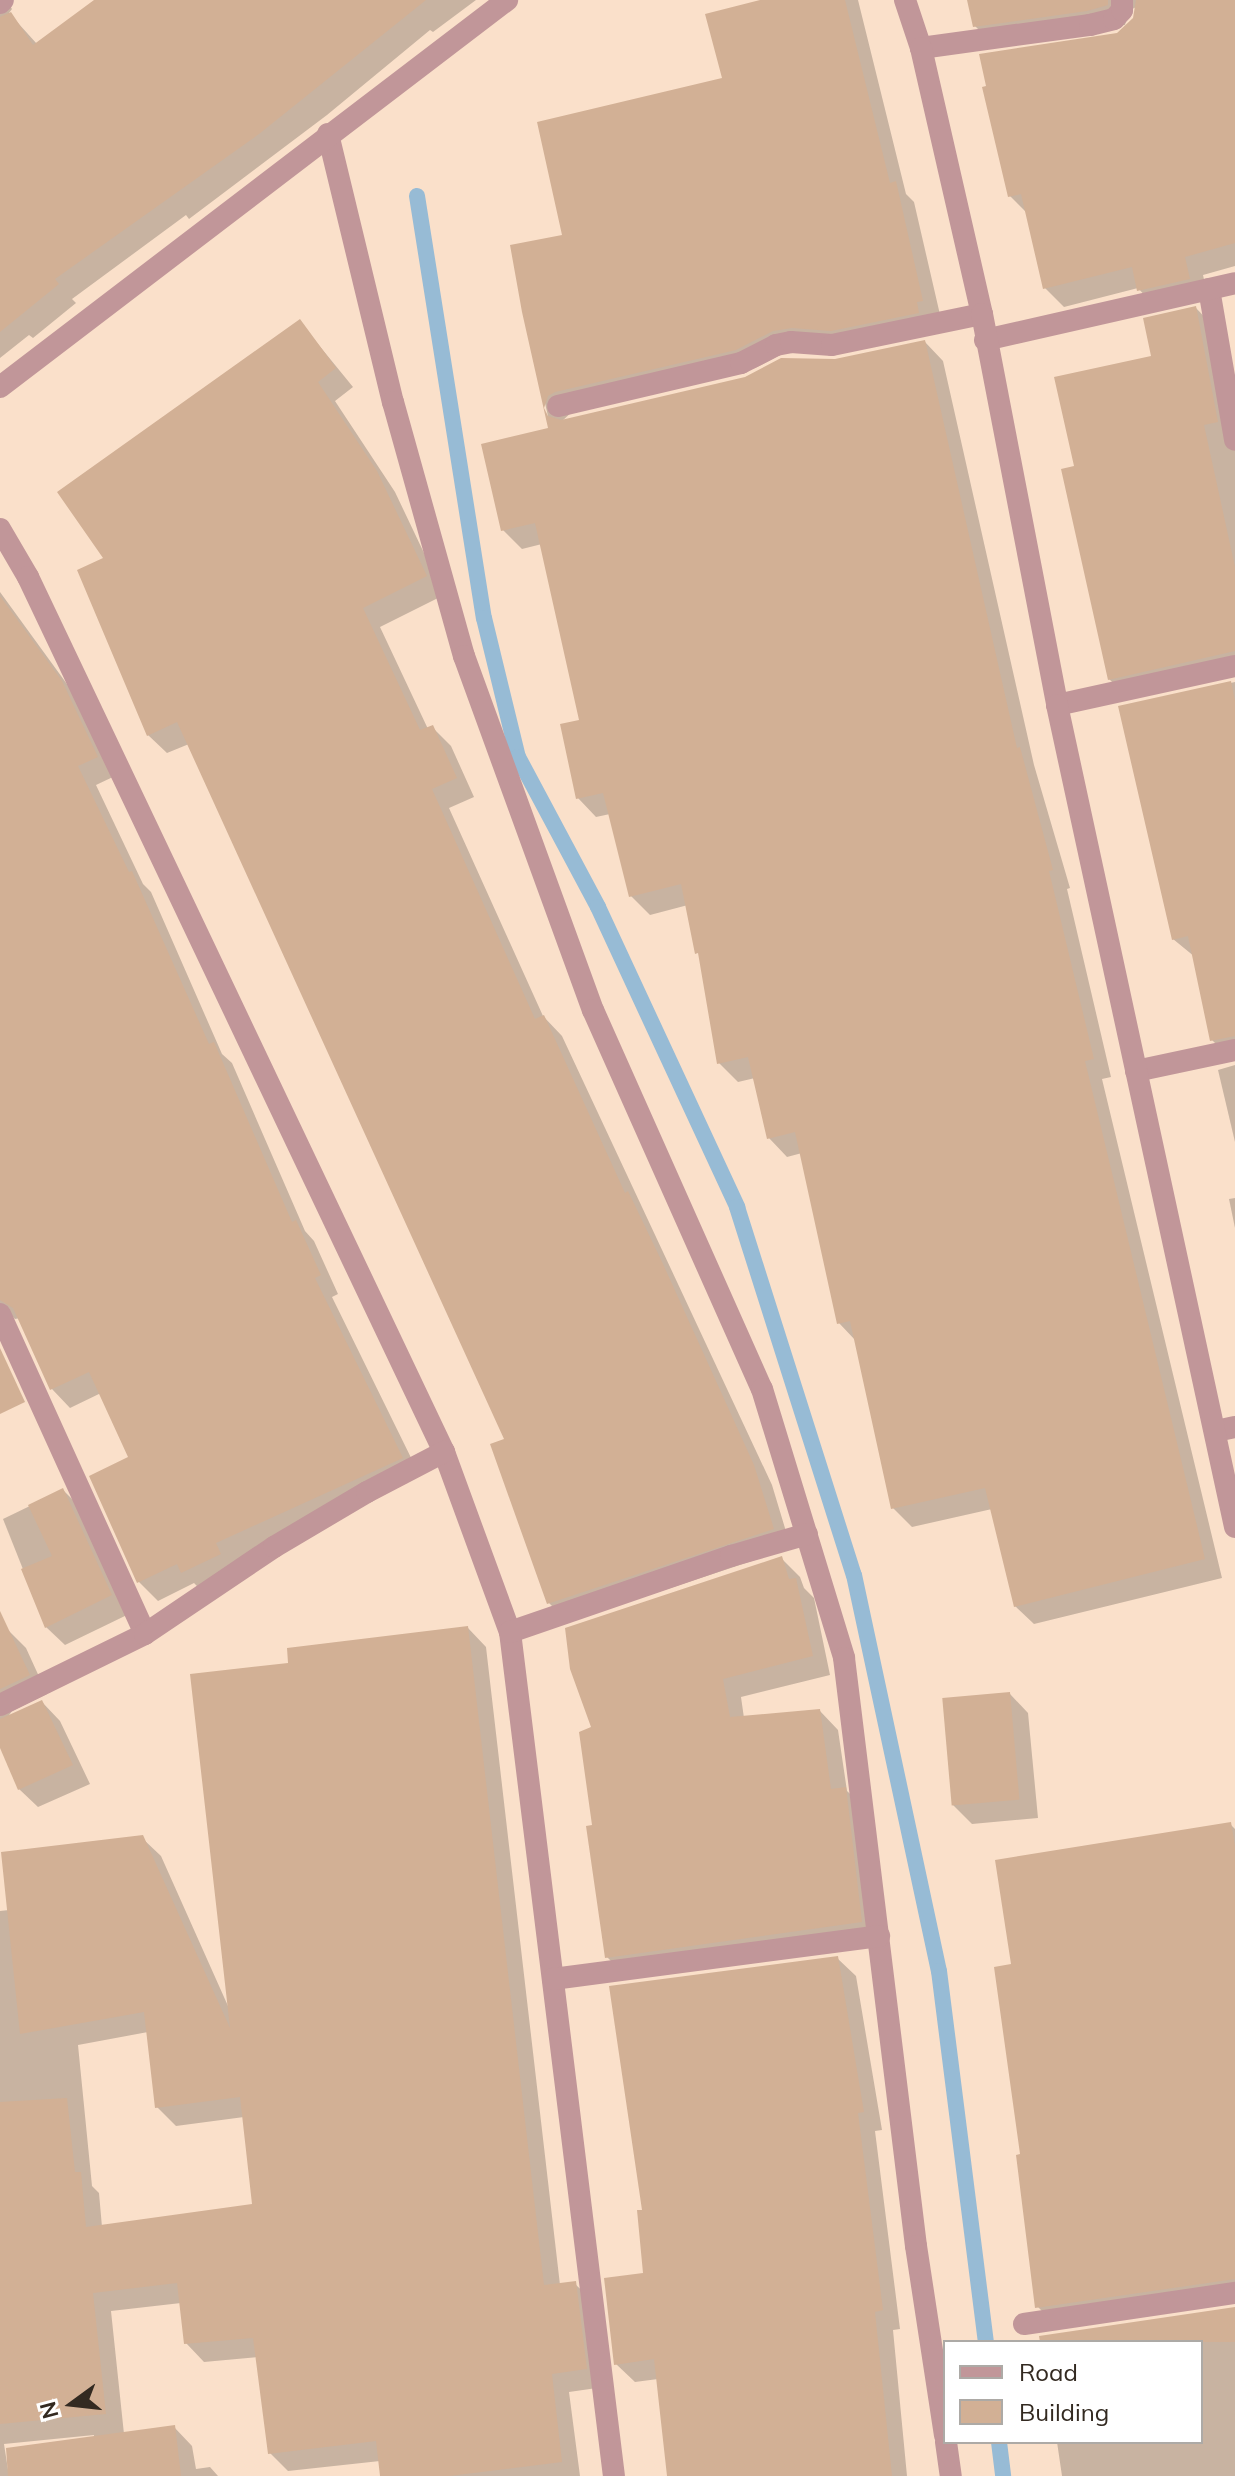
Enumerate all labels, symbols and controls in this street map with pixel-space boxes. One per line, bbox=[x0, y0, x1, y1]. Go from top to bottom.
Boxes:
legend bbox=[943, 2340, 1203, 2444]
text: Road bbox=[1019, 2357, 1078, 2387]
north arrow bbox=[32, 2364, 112, 2444]
text: Building bbox=[1019, 2397, 1109, 2427]
text: N bbox=[33, 2399, 64, 2422]

